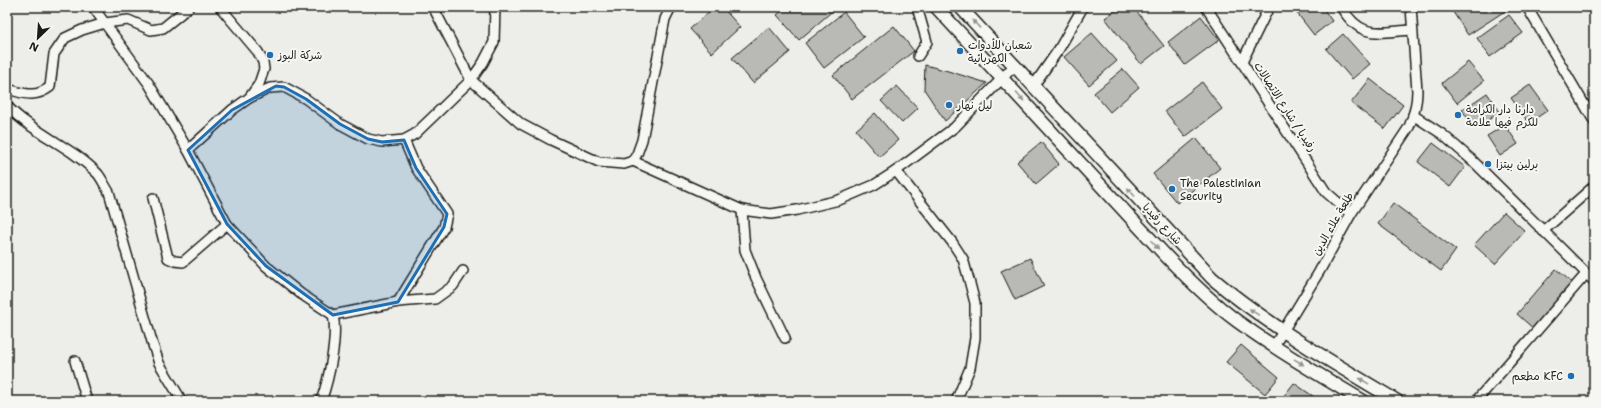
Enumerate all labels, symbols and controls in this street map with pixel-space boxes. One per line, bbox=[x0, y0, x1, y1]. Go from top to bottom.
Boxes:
north arrow bbox=[18, 18, 58, 58]
one-way arrow bbox=[972, 19, 981, 29]
text: N bbox=[27, 38, 41, 55]
place label: شعبان للأدوات الكهربائية bbox=[968, 38, 1032, 66]
marker: شعبان للأدوات الكهربائية bbox=[955, 46, 965, 56]
place label: شركة البوز bbox=[277, 48, 322, 63]
marker: شركة البوز bbox=[265, 50, 275, 60]
street label: رفيديا / شارع الاتصالات bbox=[1249, 59, 1320, 155]
one-way arrow bbox=[1015, 92, 1025, 102]
place label: ليل نهار bbox=[956, 98, 992, 113]
marker: ليل نهار bbox=[944, 100, 954, 110]
place label: دارنا دار الكرامة للكرم فيها علامة bbox=[1466, 102, 1538, 131]
marker: دارنا دار الكرامة للكرم فيها علامة bbox=[1453, 110, 1463, 120]
place label: برلين بيتزا bbox=[1496, 157, 1538, 172]
marker: برلين بيتزا bbox=[1483, 159, 1493, 169]
place label: The Palestinian Security bbox=[1180, 176, 1261, 204]
marker: The Palestinian Security bbox=[1167, 184, 1177, 194]
one-way arrow bbox=[1127, 187, 1136, 197]
street label: طلعة علاء الدين bbox=[1309, 190, 1357, 258]
street label: شارع رفيديا bbox=[1138, 200, 1185, 249]
one-way arrow bbox=[1150, 240, 1159, 249]
one-way arrow bbox=[1249, 308, 1259, 316]
one-way arrow bbox=[1293, 358, 1304, 366]
place label: مطعم KFC bbox=[1512, 369, 1563, 385]
marker: مطعم KFC bbox=[1566, 371, 1576, 381]
one-way arrow bbox=[1359, 377, 1369, 385]

